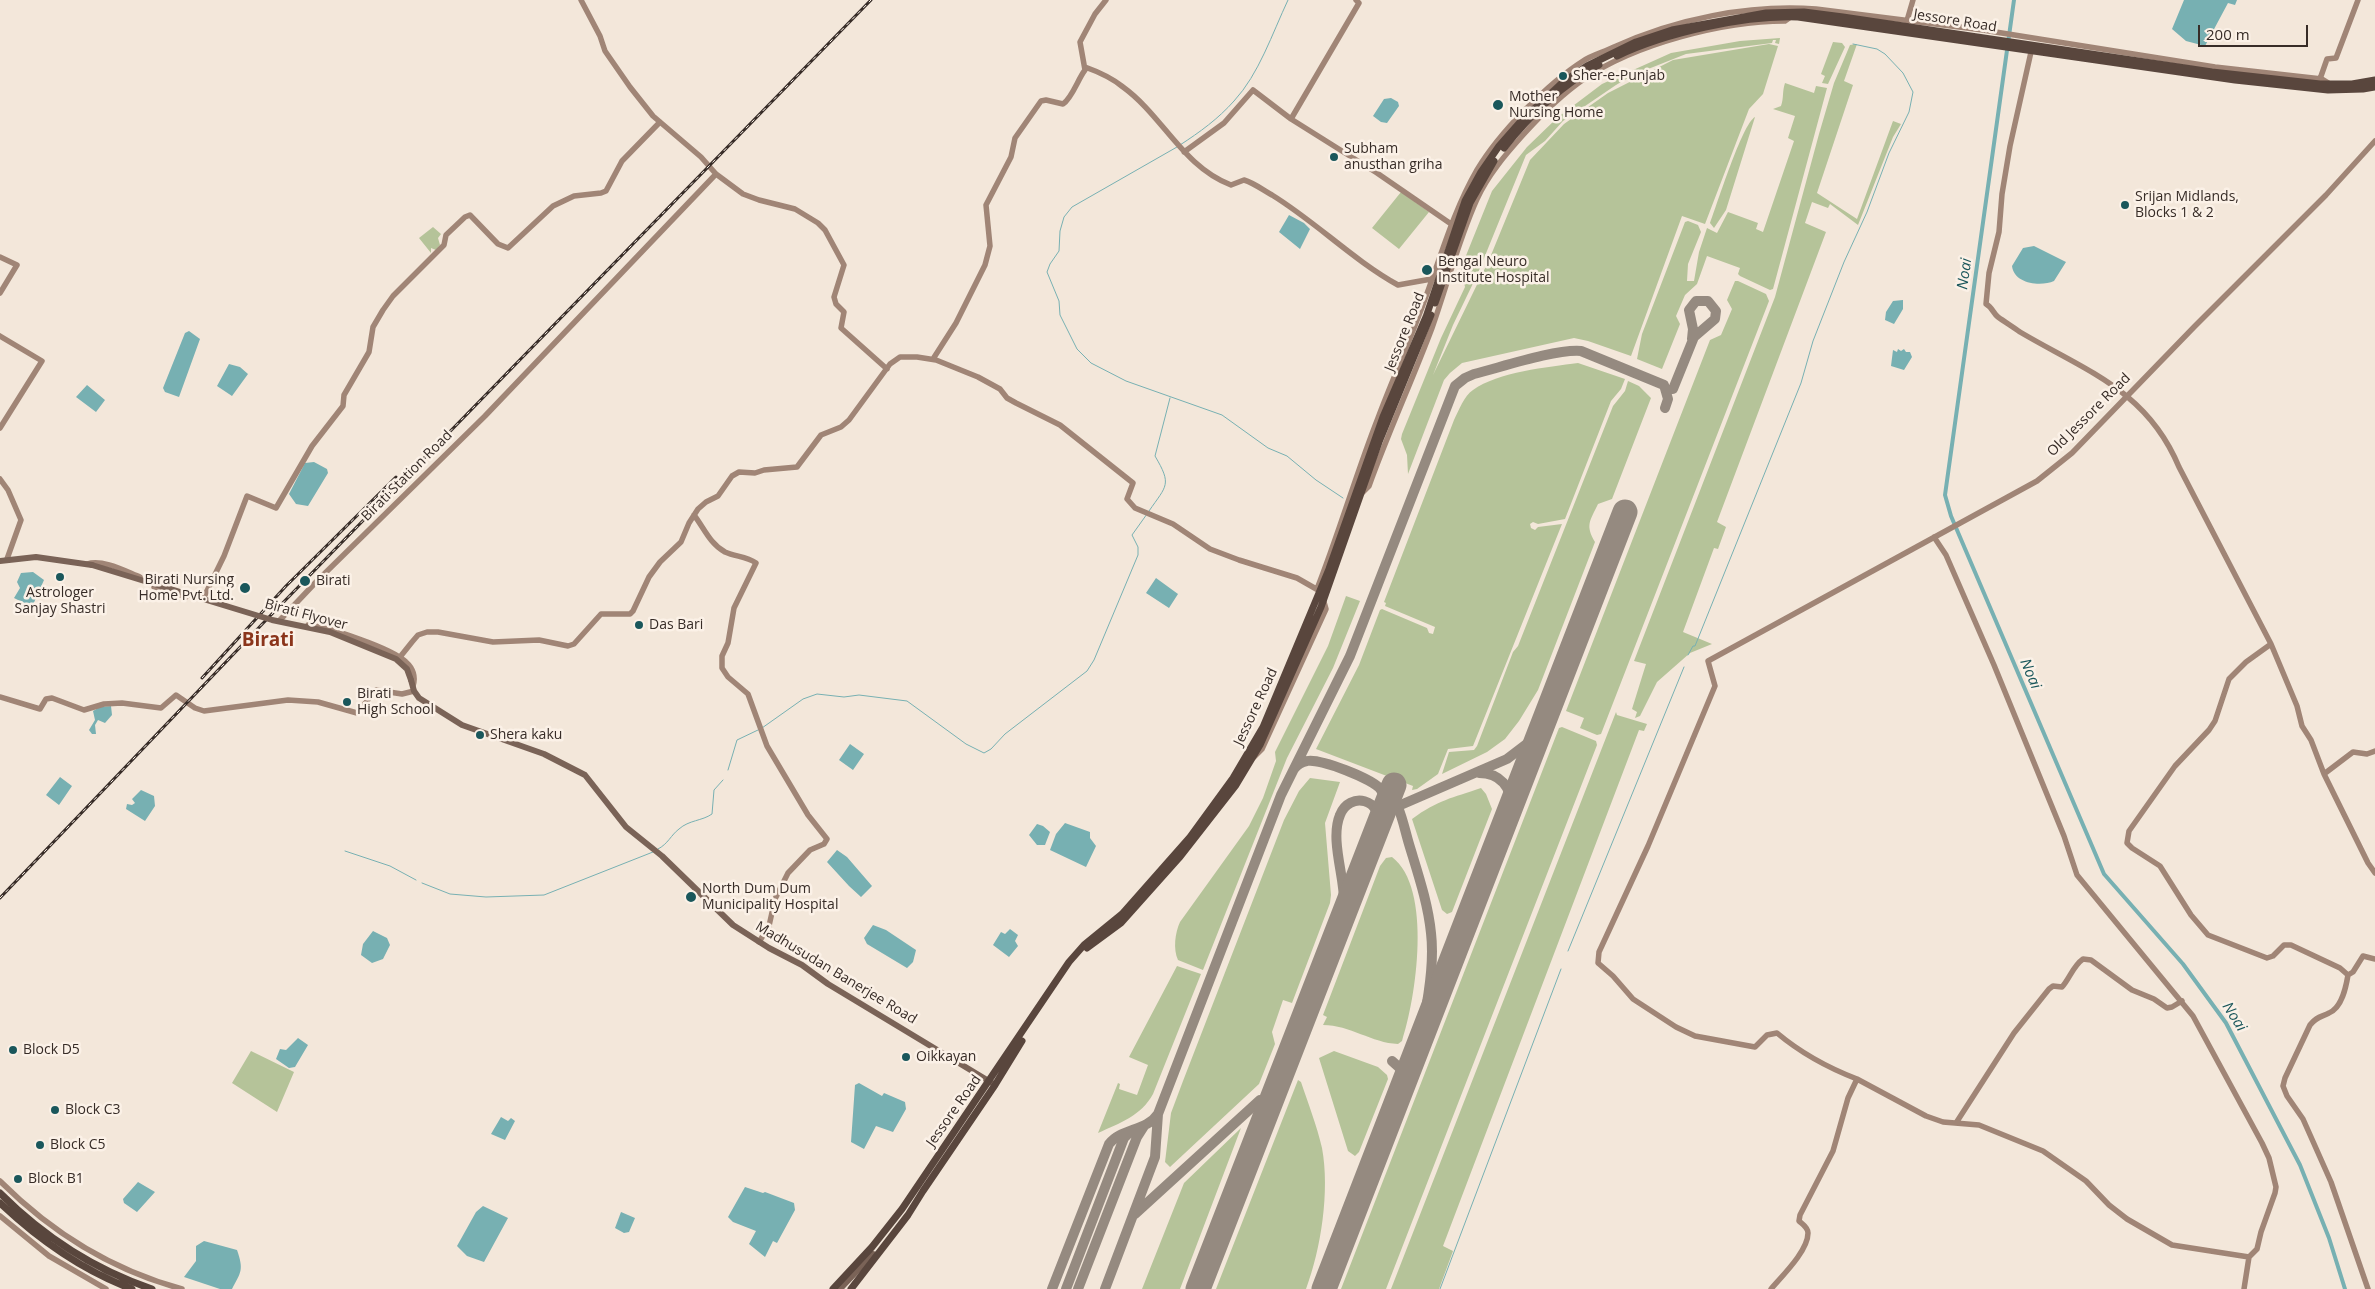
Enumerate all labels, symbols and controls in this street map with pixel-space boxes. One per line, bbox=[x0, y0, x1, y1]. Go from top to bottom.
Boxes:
street label: Jessore Road bbox=[1912, 6, 1998, 36]
scale bar bbox=[2200, 15, 2310, 47]
text: 200 m bbox=[2206, 24, 2250, 44]
place label: Sher-e-Punjab bbox=[1573, 68, 1665, 84]
marker: Sher-e-Punjab bbox=[1557, 70, 1569, 82]
place label: Mother Nursing Home bbox=[1509, 89, 1603, 121]
marker: Mother Nursing Home bbox=[1491, 98, 1505, 112]
place label: Subham anusthan griha bbox=[1344, 141, 1442, 174]
marker: Subham anusthan griha bbox=[1328, 151, 1340, 163]
place label: Srijan Midlands, Blocks 1 & 2 bbox=[2135, 189, 2239, 222]
marker: Srijan Midlands, Blocks 1 & 2 bbox=[2119, 199, 2131, 211]
place label: Bengal Neuro Institute Hospital bbox=[1438, 254, 1550, 286]
water label: Noai bbox=[1954, 257, 1976, 291]
marker: Bengal Neuro Institute Hospital bbox=[1420, 263, 1434, 277]
street label: Jessore Road bbox=[1381, 290, 1429, 374]
street label: Old Jessore Road bbox=[2044, 370, 2134, 460]
street label: Birati Station Road bbox=[358, 427, 456, 525]
marker: Astrologer Sanjay Shastri bbox=[54, 571, 66, 583]
place label: Birati Nursing Home Pvt. Ltd. bbox=[139, 572, 234, 604]
place label: Birati bbox=[316, 573, 351, 589]
marker: Birati bbox=[298, 574, 312, 588]
marker: Birati Nursing Home Pvt. Ltd. bbox=[238, 581, 252, 595]
place label: Astrologer Sanjay Shastri bbox=[15, 585, 105, 618]
street label: Birati Flyover bbox=[263, 596, 349, 634]
place label: Das Bari bbox=[649, 617, 703, 633]
marker: Das Bari bbox=[633, 619, 645, 631]
district label: Birati bbox=[242, 630, 294, 652]
water label: Noai bbox=[2016, 656, 2044, 692]
street label: Jessore Road bbox=[1231, 665, 1281, 749]
place label: Birati High School bbox=[357, 686, 434, 719]
marker: Birati High School bbox=[341, 696, 353, 708]
place label: Shera kaku bbox=[490, 727, 562, 743]
marker: Shera kaku bbox=[474, 729, 486, 741]
place label: North Dum Dum Municipality Hospital bbox=[702, 881, 838, 914]
marker: North Dum Dum Municipality Hospital bbox=[684, 890, 698, 904]
street label: Madhusudan Banerjee Road bbox=[752, 918, 920, 1028]
water label: Noai bbox=[2218, 999, 2250, 1035]
place label: Block D5 bbox=[23, 1042, 80, 1058]
marker: Block D5 bbox=[7, 1044, 19, 1056]
place label: Oikkayan bbox=[916, 1049, 976, 1065]
marker: Oikkayan bbox=[900, 1051, 912, 1063]
street label: Jessore Road bbox=[923, 1072, 985, 1150]
place label: Block C3 bbox=[65, 1102, 121, 1118]
marker: Block C3 bbox=[49, 1104, 61, 1116]
place label: Block C5 bbox=[50, 1137, 106, 1153]
marker: Block C5 bbox=[34, 1139, 46, 1151]
place label: Block B1 bbox=[28, 1171, 84, 1187]
marker: Block B1 bbox=[12, 1173, 24, 1185]

